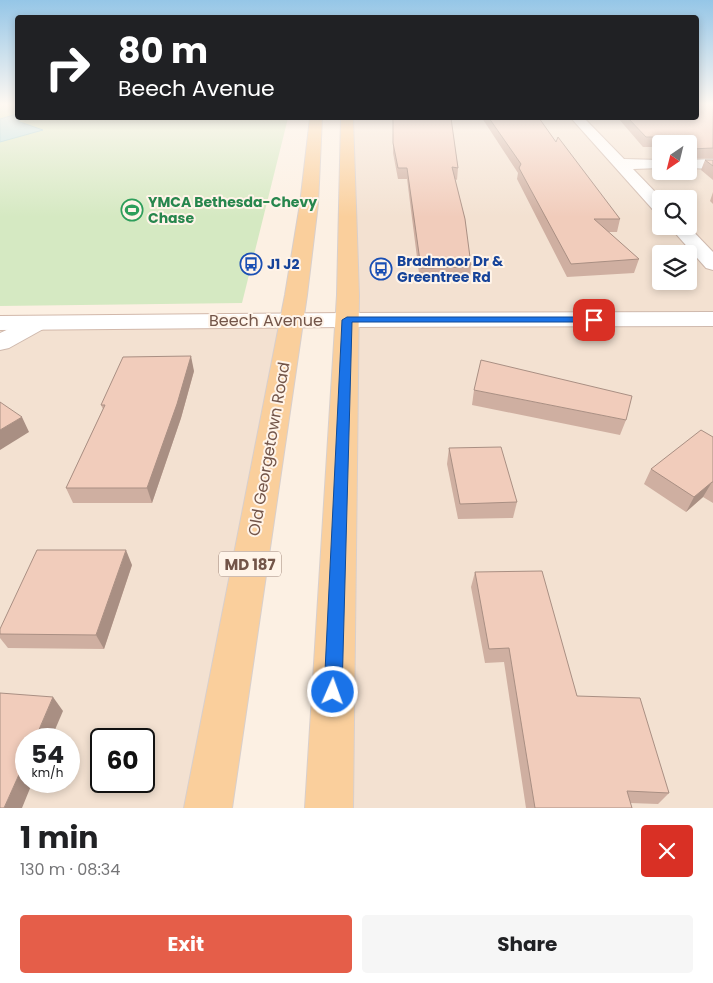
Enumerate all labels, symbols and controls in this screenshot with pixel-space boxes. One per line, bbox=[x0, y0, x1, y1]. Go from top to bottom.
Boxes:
text: 80 m bbox=[118, 26, 208, 75]
icon: right bbox=[35, 35, 100, 100]
text: Beech Avenue bbox=[118, 73, 275, 104]
north arrow bbox=[652, 135, 698, 180]
map controls bbox=[652, 135, 697, 290]
button: search bbox=[652, 190, 697, 235]
place label: YMCA Bethesda-Chevy Chase bbox=[148, 192, 317, 228]
sports icon: YMCA Bethesda-Chevy Chase bbox=[120, 198, 144, 222]
button: layers bbox=[652, 245, 697, 290]
place label: Bradmoor Dr & Greentree Rd bbox=[397, 251, 504, 287]
bus stop icon: J1 J2 bbox=[239, 252, 263, 276]
place label: J1 J2 bbox=[267, 254, 299, 274]
bus stop icon: Bradmoor Dr & Greentree Rd bbox=[369, 257, 393, 281]
pin bbox=[573, 299, 615, 341]
icon: arrive bbox=[580, 306, 608, 334]
street label: Beech Avenue bbox=[209, 309, 323, 332]
street label: Old Georgetown Road bbox=[242, 360, 296, 538]
road number: MD 187 bbox=[219, 552, 281, 576]
position arrow bbox=[306, 665, 358, 717]
speed limit sign: 60 bbox=[90, 728, 155, 793]
text: 54 bbox=[31, 737, 64, 772]
text: km/h bbox=[32, 764, 63, 781]
text: 1 min bbox=[20, 816, 98, 859]
button: close bbox=[641, 825, 693, 877]
text: 130 m · 08:34 bbox=[20, 858, 120, 881]
button: Exit bbox=[20, 915, 352, 973]
button: Share bbox=[362, 915, 693, 973]

